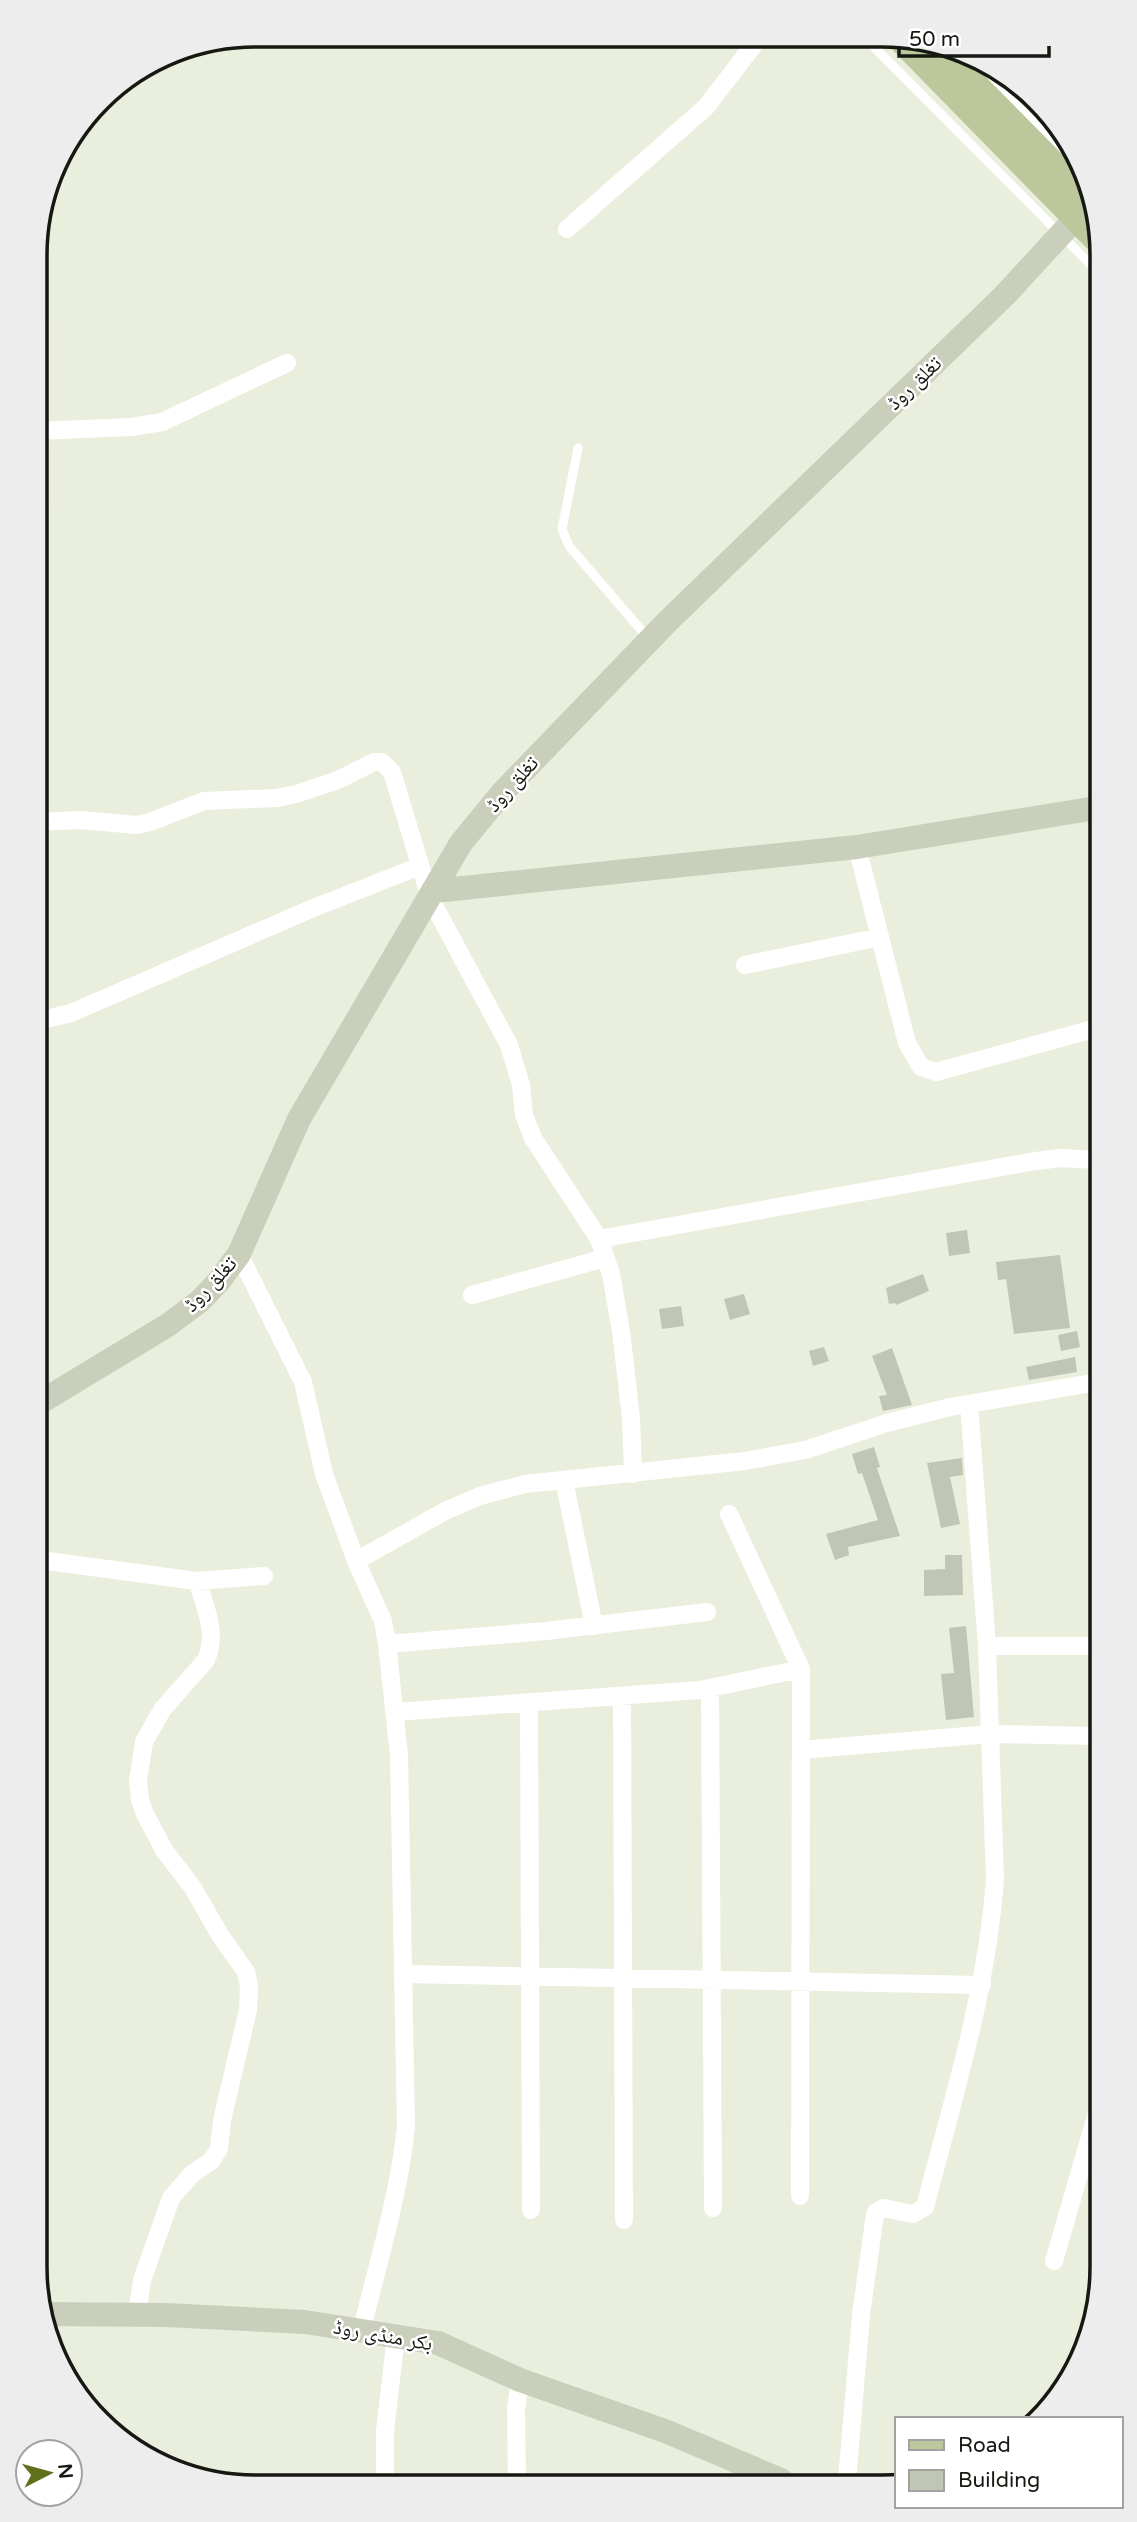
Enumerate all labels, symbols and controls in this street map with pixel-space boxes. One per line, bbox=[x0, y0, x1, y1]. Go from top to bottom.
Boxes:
scale bar bbox=[899, 14, 1050, 58]
text: 50 m bbox=[909, 27, 960, 52]
street label: تغلق روڈ bbox=[882, 351, 947, 415]
street label: تغلق روڈ bbox=[481, 751, 544, 817]
street label: تغلق روڈ bbox=[179, 1251, 242, 1317]
street label: بکر منڈی روڈ bbox=[331, 2314, 434, 2356]
legend bbox=[895, 2417, 1123, 2508]
text: Road bbox=[958, 2433, 1011, 2458]
north arrow bbox=[14, 2438, 84, 2508]
text: N bbox=[53, 2463, 77, 2480]
text: Building bbox=[958, 2468, 1040, 2493]

